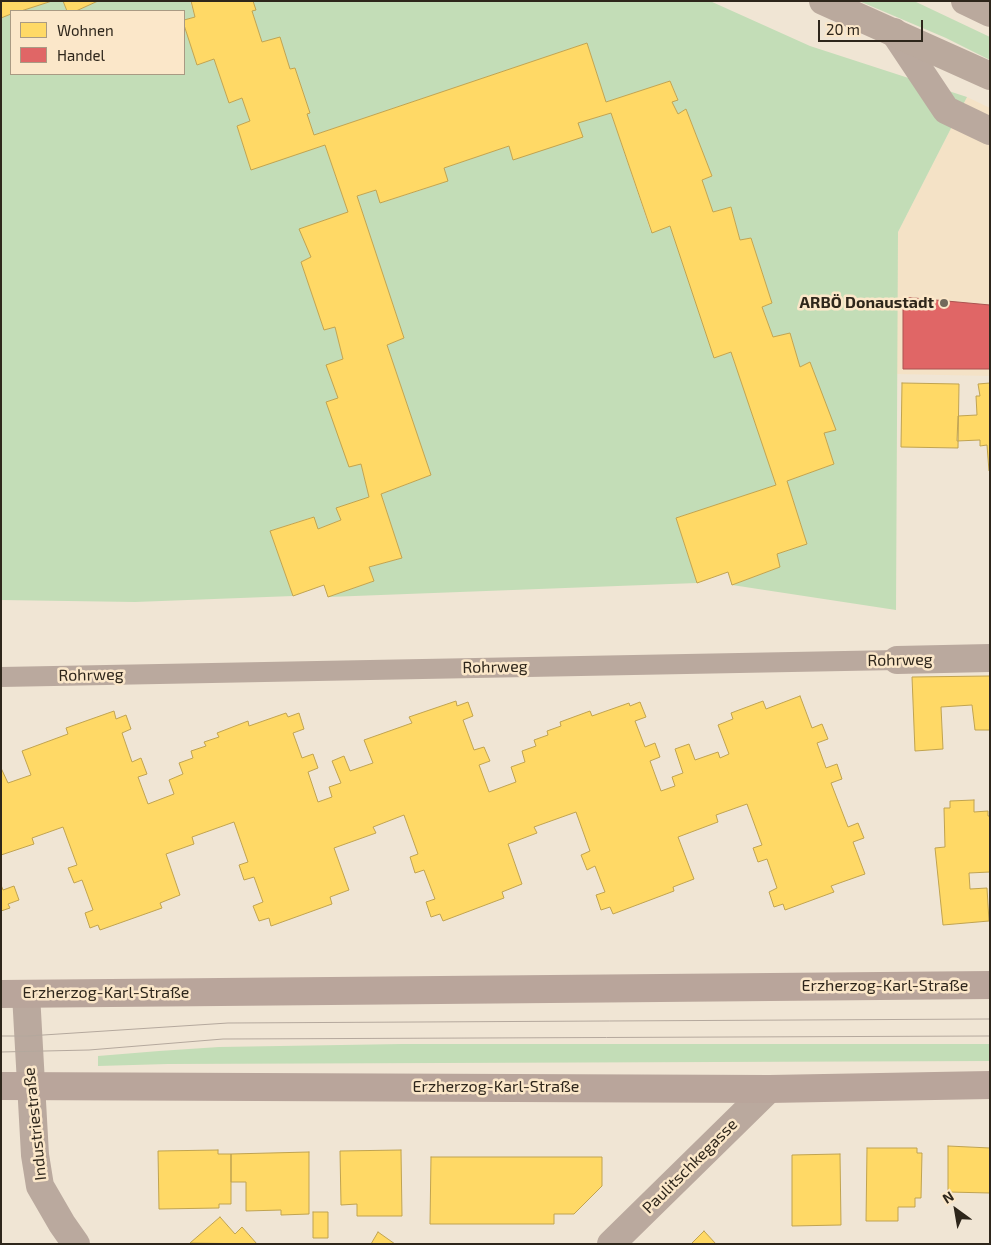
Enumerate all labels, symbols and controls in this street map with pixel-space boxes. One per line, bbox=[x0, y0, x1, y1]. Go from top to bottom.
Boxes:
legend bbox=[10, 10, 185, 75]
scale bar bbox=[821, 10, 926, 42]
text: 20 m bbox=[826, 20, 860, 38]
text: Wohnen bbox=[57, 21, 114, 39]
text: Handel bbox=[57, 46, 105, 64]
place label: ARBÖ Donaustadt bbox=[800, 293, 934, 313]
marker: ARBÖ Donaustadt bbox=[938, 297, 950, 309]
street label: Rohrweg bbox=[867, 650, 933, 670]
street label: Rohrweg bbox=[462, 657, 528, 677]
street label: Rohrweg bbox=[58, 665, 124, 685]
street label: Erzherzog-Karl-Straße bbox=[802, 976, 968, 996]
street label: Erzherzog-Karl-Straße bbox=[23, 983, 189, 1003]
street label: Industriestraße bbox=[20, 1066, 50, 1182]
street label: Erzherzog-Karl-Straße bbox=[413, 1077, 579, 1097]
street label: Paulitschkegasse bbox=[639, 1115, 741, 1217]
north arrow bbox=[931, 1185, 981, 1235]
text: N bbox=[939, 1187, 957, 1207]

